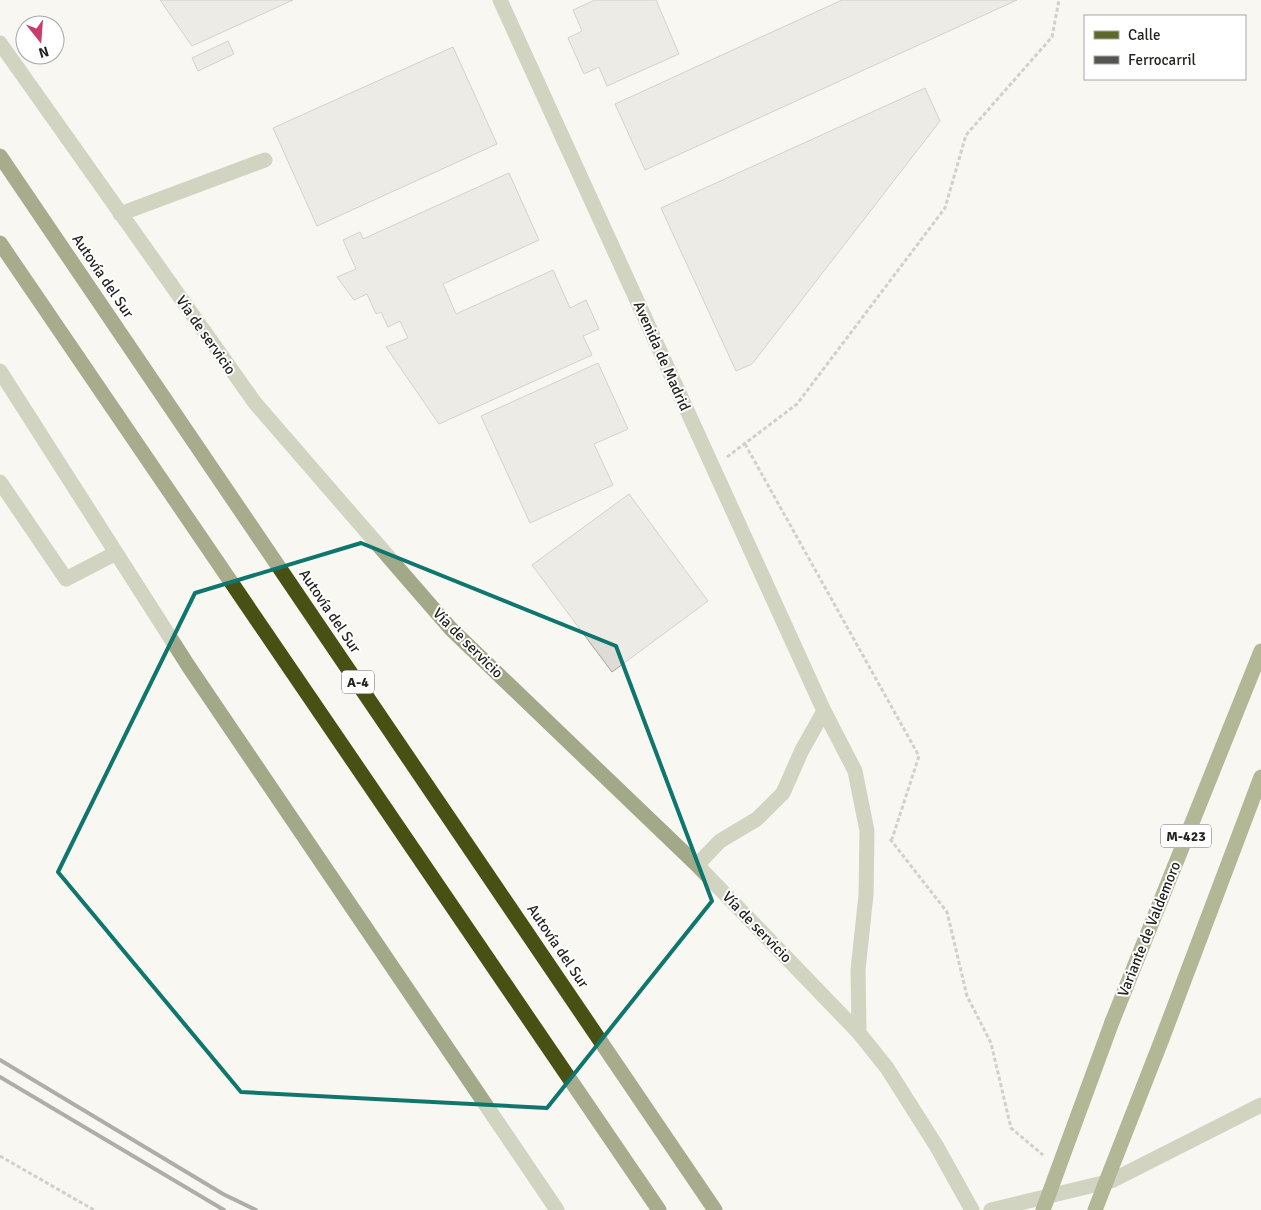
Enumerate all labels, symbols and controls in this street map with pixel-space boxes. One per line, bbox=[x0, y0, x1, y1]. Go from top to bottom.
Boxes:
north arrow bbox=[15, 15, 65, 65]
legend bbox=[1084, 15, 1246, 80]
text: Calle bbox=[1128, 26, 1161, 44]
text: N bbox=[37, 42, 51, 62]
text: Ferrocarril bbox=[1128, 51, 1196, 69]
street label: Autovía del Sur bbox=[68, 231, 138, 322]
street label: Vía de servicio bbox=[172, 292, 240, 378]
street label: Avenida de Madrid bbox=[630, 298, 694, 414]
street label: Autovía del Sur bbox=[295, 566, 365, 657]
street label: Vía de servicio bbox=[429, 604, 507, 682]
road number: A-4 bbox=[342, 670, 374, 694]
road number: M-423 bbox=[1161, 824, 1211, 848]
street label: Variante de Valdemoro bbox=[1114, 859, 1184, 999]
street label: Vía de servicio bbox=[719, 888, 796, 967]
street label: Autovía del Sur bbox=[523, 901, 593, 992]

